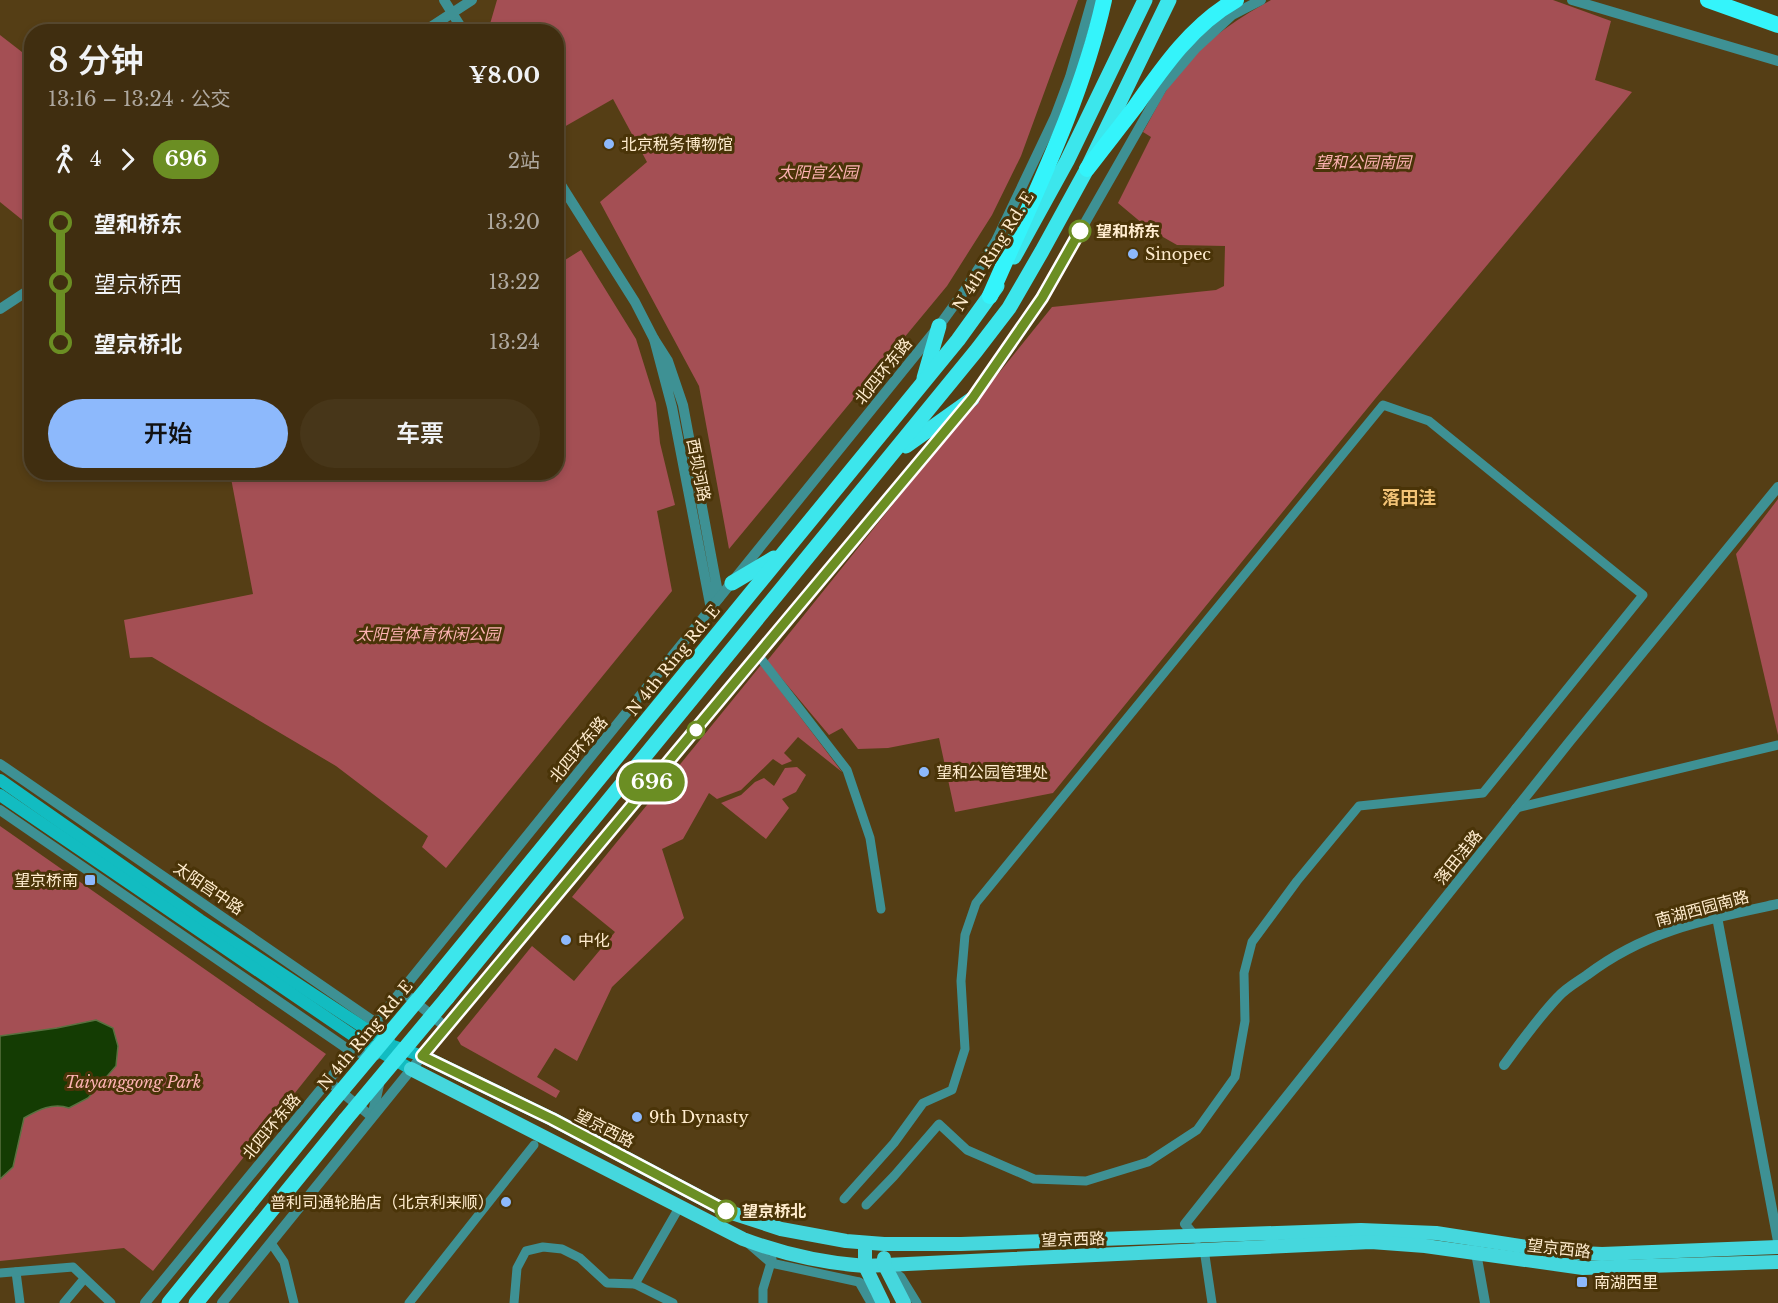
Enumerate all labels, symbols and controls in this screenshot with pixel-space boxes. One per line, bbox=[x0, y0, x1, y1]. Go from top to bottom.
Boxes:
text: 8 分钟 bbox=[48, 40, 144, 81]
text: ¥8.00 bbox=[469, 62, 540, 89]
text: 13:16 – 13:24 · 公交 bbox=[48, 87, 231, 111]
place label: 北京税务博物馆 bbox=[621, 134, 733, 154]
marker: 北京税务博物馆 bbox=[602, 137, 616, 151]
icon: walk bbox=[48, 143, 81, 176]
icon: forward bbox=[111, 143, 144, 176]
text: 696 bbox=[165, 146, 207, 172]
text: 4 bbox=[90, 147, 102, 171]
text: 2站 bbox=[508, 149, 540, 173]
park label: 望和公园南园 bbox=[1315, 152, 1413, 172]
park label: 太阳宫公园 bbox=[778, 162, 860, 182]
street label: N 4th Ring Rd. E bbox=[948, 188, 1038, 314]
text: 13:20 bbox=[486, 210, 540, 234]
text: 望和桥东 bbox=[94, 211, 182, 238]
marker: 望和桥东 bbox=[1069, 220, 1091, 242]
place label: 望和桥东 bbox=[1096, 221, 1160, 241]
place label: Sinopec bbox=[1145, 244, 1211, 264]
marker: Sinopec bbox=[1126, 247, 1140, 261]
text: 13:22 bbox=[488, 270, 540, 294]
text: 望京桥西 bbox=[94, 271, 182, 298]
text: 13:24 bbox=[489, 330, 540, 354]
text: 望京桥北 bbox=[94, 331, 182, 358]
street label: 北四环东路 bbox=[850, 334, 916, 408]
button: 开始 bbox=[48, 399, 288, 468]
button: 车票 bbox=[300, 399, 540, 468]
street label: 西坝河路 bbox=[683, 437, 715, 503]
district label: 落田洼 bbox=[1382, 487, 1436, 509]
street label: N 4th Ring Rd. E bbox=[622, 601, 724, 719]
park label: 太阳宫体育休闲公园 bbox=[356, 624, 502, 644]
street label: 北四环东路 bbox=[545, 712, 611, 786]
unlabelled marker bbox=[687, 721, 705, 739]
line badge: 696 bbox=[618, 762, 686, 802]
place label: 望和公园管理处 bbox=[936, 762, 1048, 782]
marker: 望和公园管理处 bbox=[917, 765, 931, 779]
text: 696 bbox=[631, 769, 673, 795]
street label: 落田洼路 bbox=[1430, 826, 1486, 888]
street label: 太阳宫中路 bbox=[170, 857, 248, 919]
place label: 望京桥南 bbox=[14, 870, 78, 890]
marker: 望京桥南 bbox=[83, 873, 97, 887]
street label: 南湖西园南路 bbox=[1653, 886, 1751, 930]
place label: 中化 bbox=[578, 930, 610, 950]
marker: 中化 bbox=[559, 933, 573, 947]
street label: N 4th Ring Rd. E bbox=[313, 976, 417, 1094]
park label: Taiyanggong Park bbox=[65, 1072, 201, 1092]
street label: 北四环东路 bbox=[238, 1089, 304, 1163]
street label: 望京西路 bbox=[572, 1105, 638, 1151]
place label: 9th Dynasty bbox=[649, 1107, 750, 1127]
marker: 9th Dynasty bbox=[630, 1110, 644, 1124]
place label: 普利司通轮胎店（北京利来顺） bbox=[270, 1192, 494, 1212]
marker: 普利司通轮胎店（北京利来顺） bbox=[499, 1195, 513, 1209]
marker: 望京桥北 bbox=[715, 1200, 737, 1222]
place label: 望京桥北 bbox=[742, 1201, 806, 1221]
street label: 望京西路 bbox=[1041, 1228, 1105, 1250]
street label: 望京西路 bbox=[1526, 1235, 1592, 1261]
place label: 南湖西里 bbox=[1594, 1272, 1658, 1292]
marker: 南湖西里 bbox=[1575, 1275, 1589, 1289]

